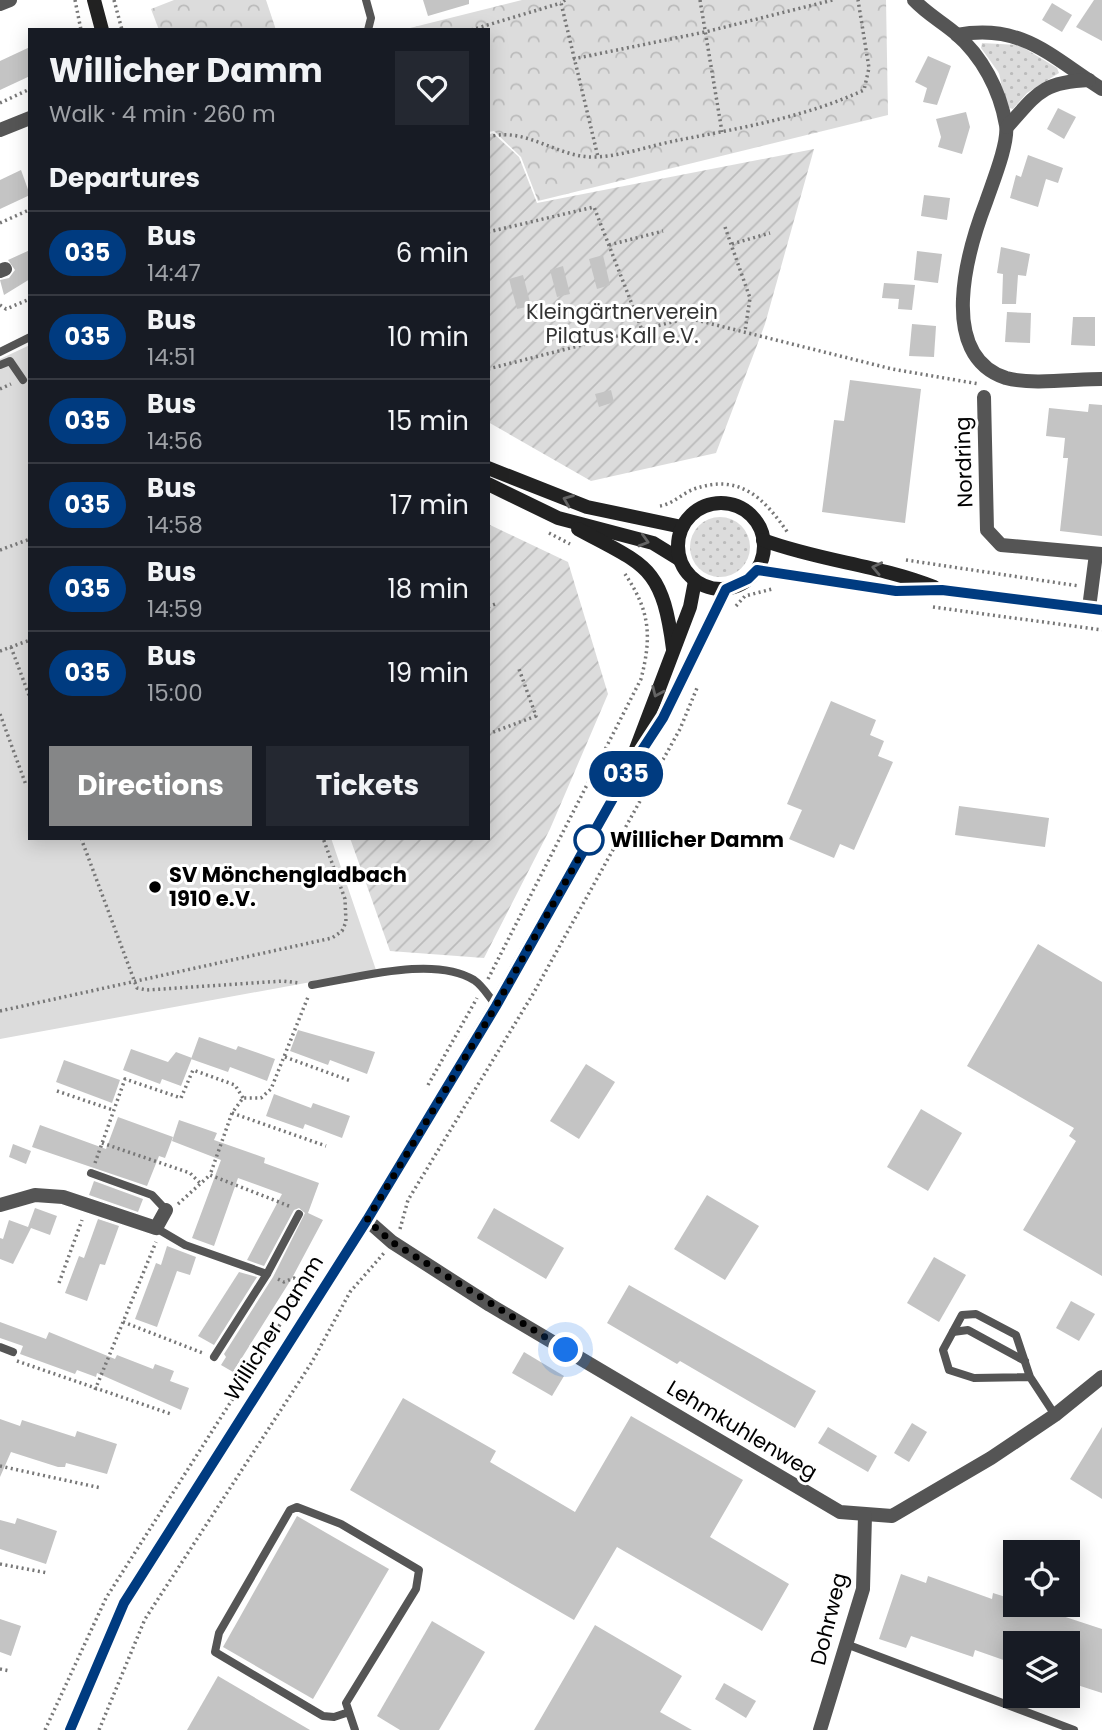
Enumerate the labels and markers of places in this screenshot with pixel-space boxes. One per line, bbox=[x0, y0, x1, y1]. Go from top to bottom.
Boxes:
marker: Willicher Damm bbox=[574, 825, 604, 855]
place label: Willicher Damm bbox=[610, 825, 784, 854]
place label: SV Mönchengladbach 1910 e.V. bbox=[169, 860, 407, 913]
marker: SV Mönchengladbach 1910 e.V. bbox=[147, 879, 163, 895]

